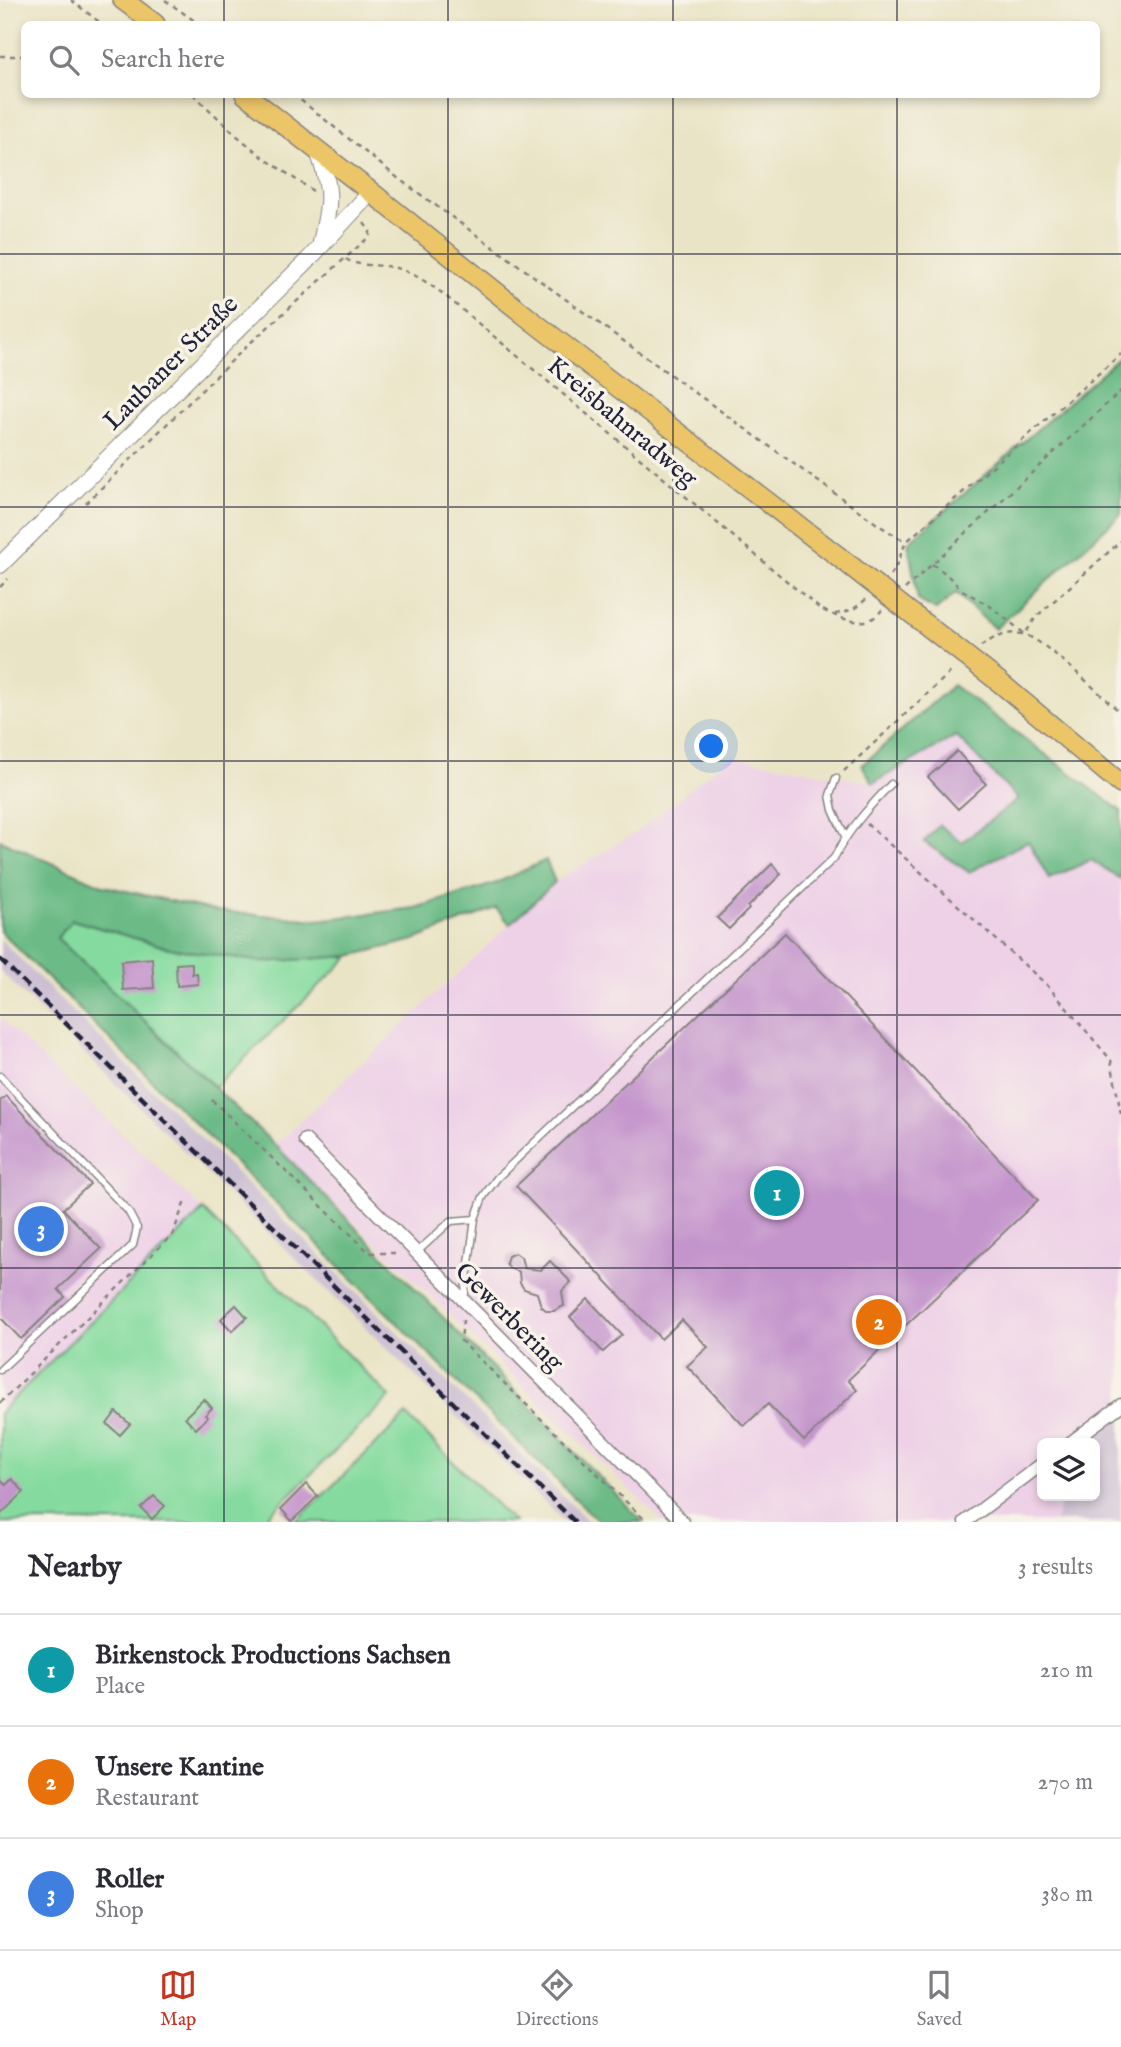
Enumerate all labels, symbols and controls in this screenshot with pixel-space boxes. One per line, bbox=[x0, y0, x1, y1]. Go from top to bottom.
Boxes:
search box bbox=[21, 21, 1100, 98]
icon: search bbox=[45, 41, 83, 79]
text: Search here bbox=[101, 43, 225, 76]
street label: Laubaner Straße bbox=[97, 289, 246, 438]
street label: Kreisbahnradweg bbox=[540, 350, 705, 495]
your location bbox=[694, 729, 728, 763]
pin: 1 bbox=[754, 1167, 800, 1219]
pin: 3 bbox=[18, 1203, 64, 1255]
street label: Gewerbering bbox=[447, 1255, 571, 1379]
pin: 2 bbox=[856, 1296, 902, 1348]
map controls bbox=[1037, 1438, 1100, 1501]
button: layers bbox=[1037, 1438, 1100, 1501]
text: Nearby bbox=[28, 1549, 121, 1587]
text: 3 results bbox=[1018, 1553, 1093, 1582]
text: Birkenstock Productions Sachsen bbox=[95, 1639, 451, 1672]
text: 1 bbox=[47, 1656, 55, 1685]
text: 210 m bbox=[1040, 1656, 1093, 1685]
text: Place bbox=[95, 1672, 145, 1701]
text: Unsere Kantine bbox=[95, 1751, 264, 1784]
text: 2 bbox=[46, 1768, 56, 1797]
text: 270 m bbox=[1038, 1768, 1093, 1797]
text: Restaurant bbox=[95, 1784, 199, 1813]
text: Roller bbox=[95, 1863, 164, 1896]
text: 3 bbox=[47, 1880, 55, 1909]
text: 380 m bbox=[1041, 1880, 1093, 1909]
text: Shop bbox=[95, 1896, 144, 1925]
tab: Map bbox=[159, 1966, 197, 2032]
tab: Directions bbox=[516, 1966, 598, 2032]
tab: Saved bbox=[917, 1966, 962, 2032]

